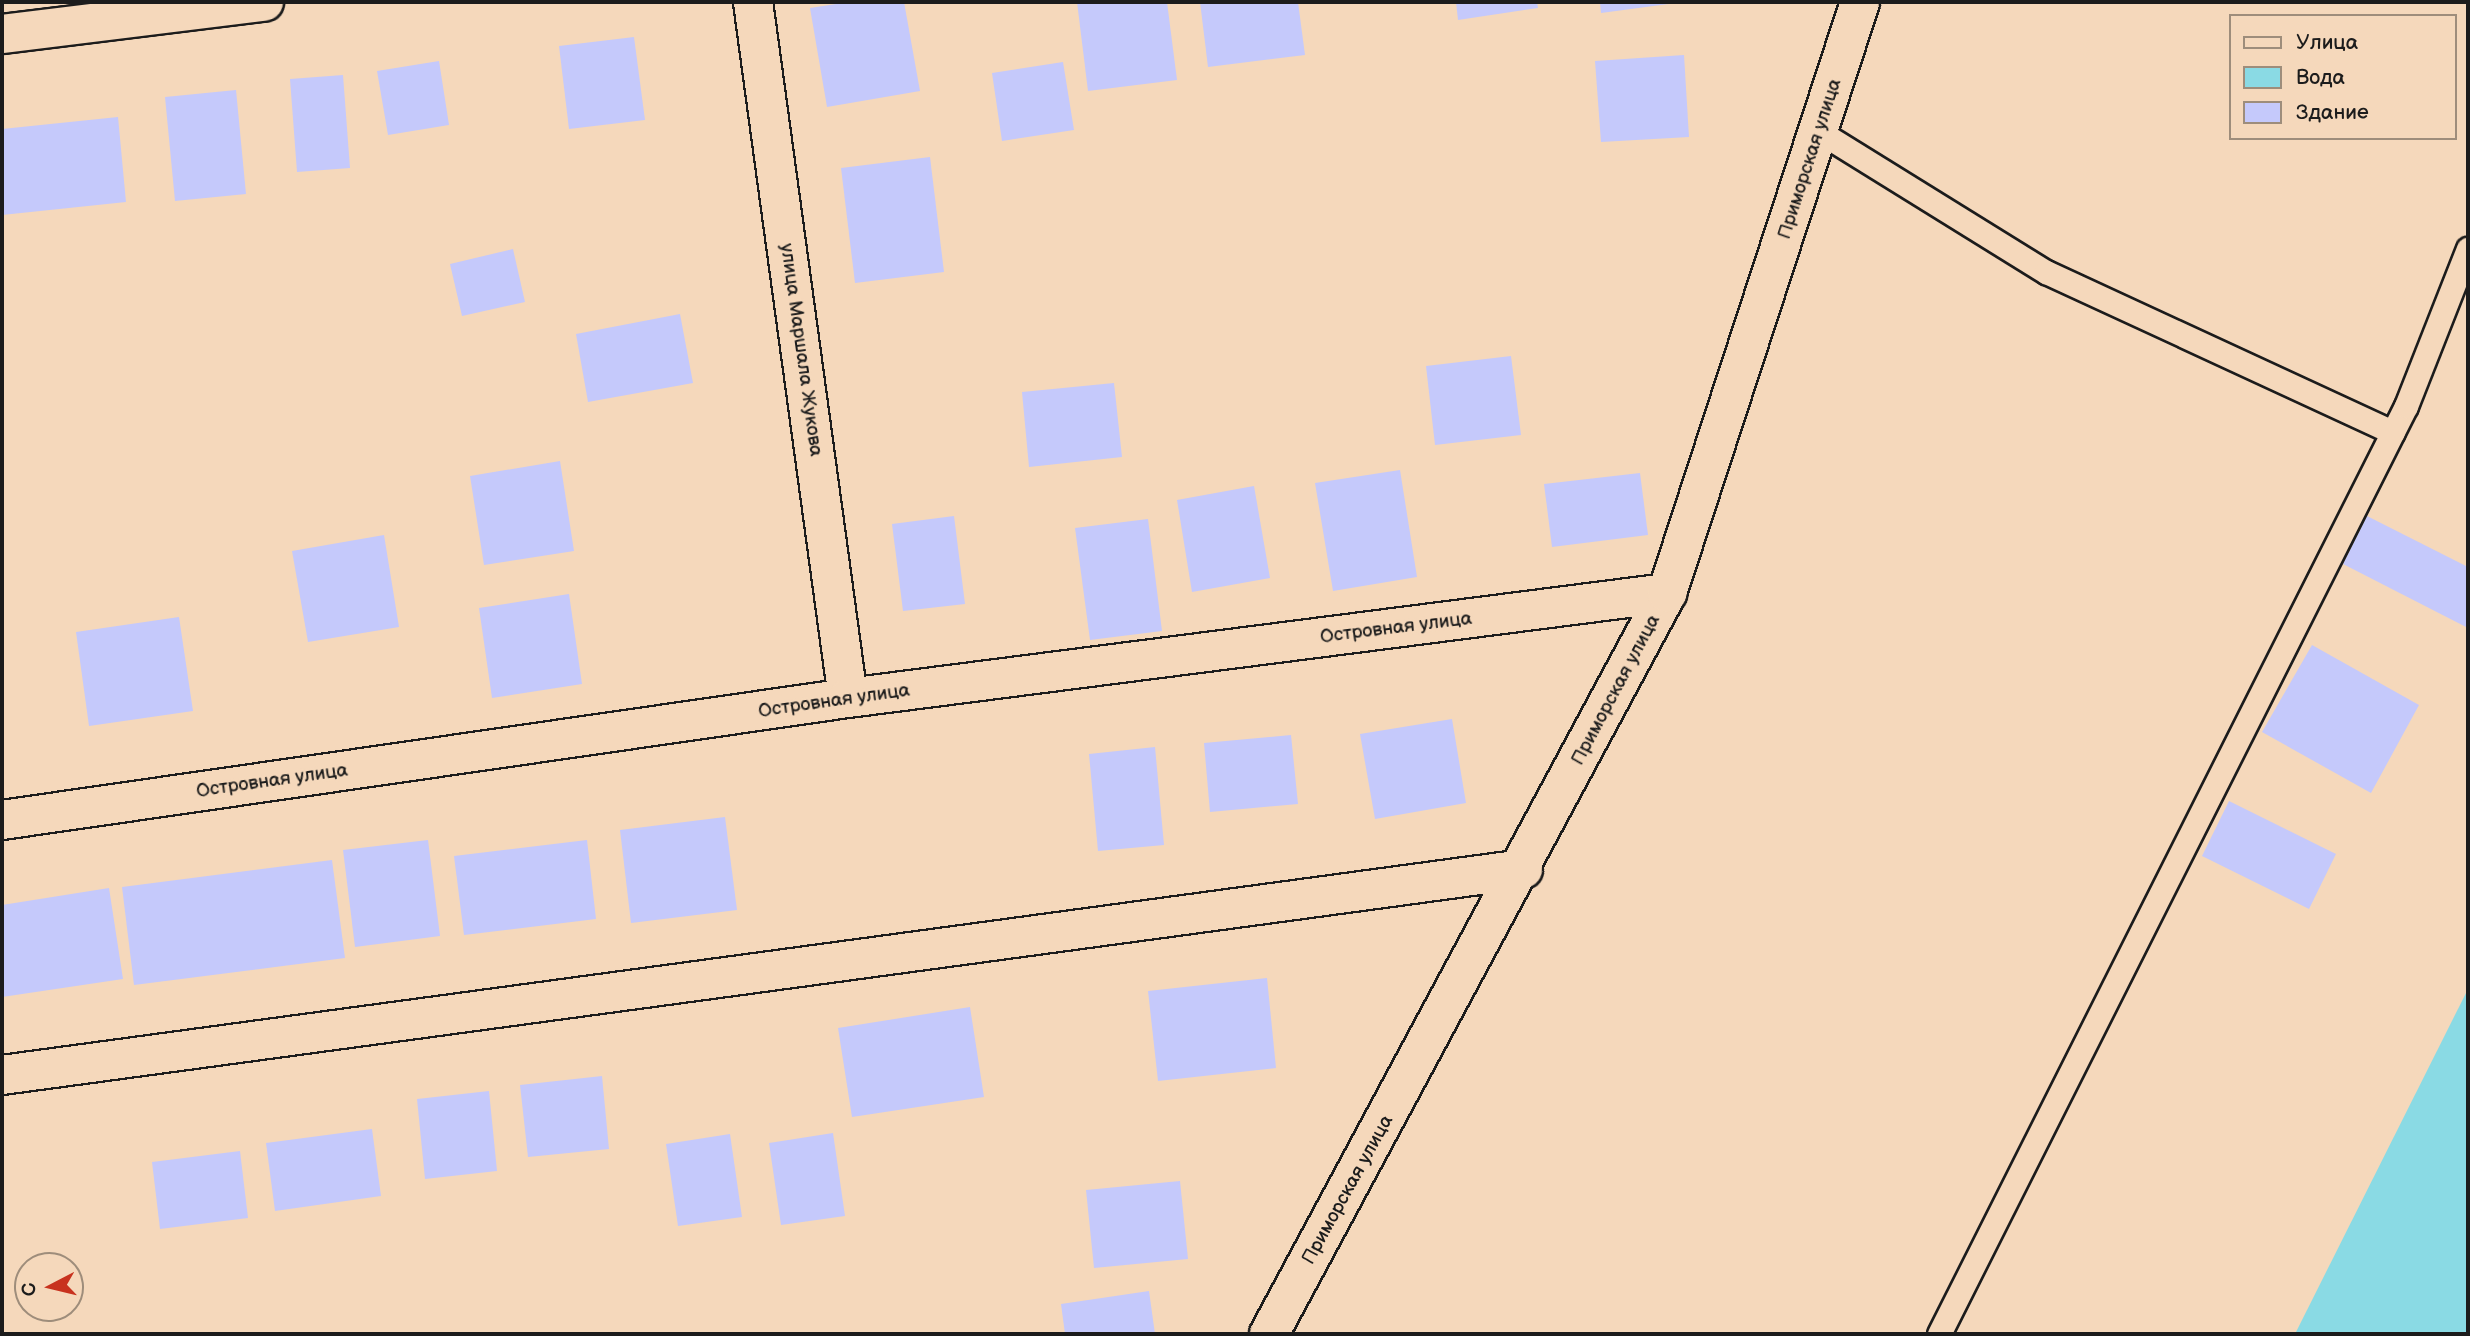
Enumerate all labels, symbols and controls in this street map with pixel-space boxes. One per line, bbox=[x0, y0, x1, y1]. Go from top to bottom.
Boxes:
legend bbox=[2228, 14, 2456, 140]
text: Улица bbox=[2296, 30, 2358, 55]
text: Вода bbox=[2296, 65, 2345, 90]
street label: Приморская улица bbox=[1773, 76, 1847, 242]
text: Здание bbox=[2296, 100, 2369, 125]
street label: улица Маршала Жукова bbox=[775, 242, 827, 458]
street label: Островная улица bbox=[1319, 607, 1473, 649]
street label: Приморская улица bbox=[1567, 611, 1665, 769]
street label: Островная улица bbox=[757, 679, 911, 723]
street label: Островная улица bbox=[195, 759, 349, 803]
street label: Приморская улица bbox=[1297, 1111, 1399, 1269]
north arrow bbox=[14, 1252, 84, 1322]
text: С bbox=[17, 1281, 42, 1297]

